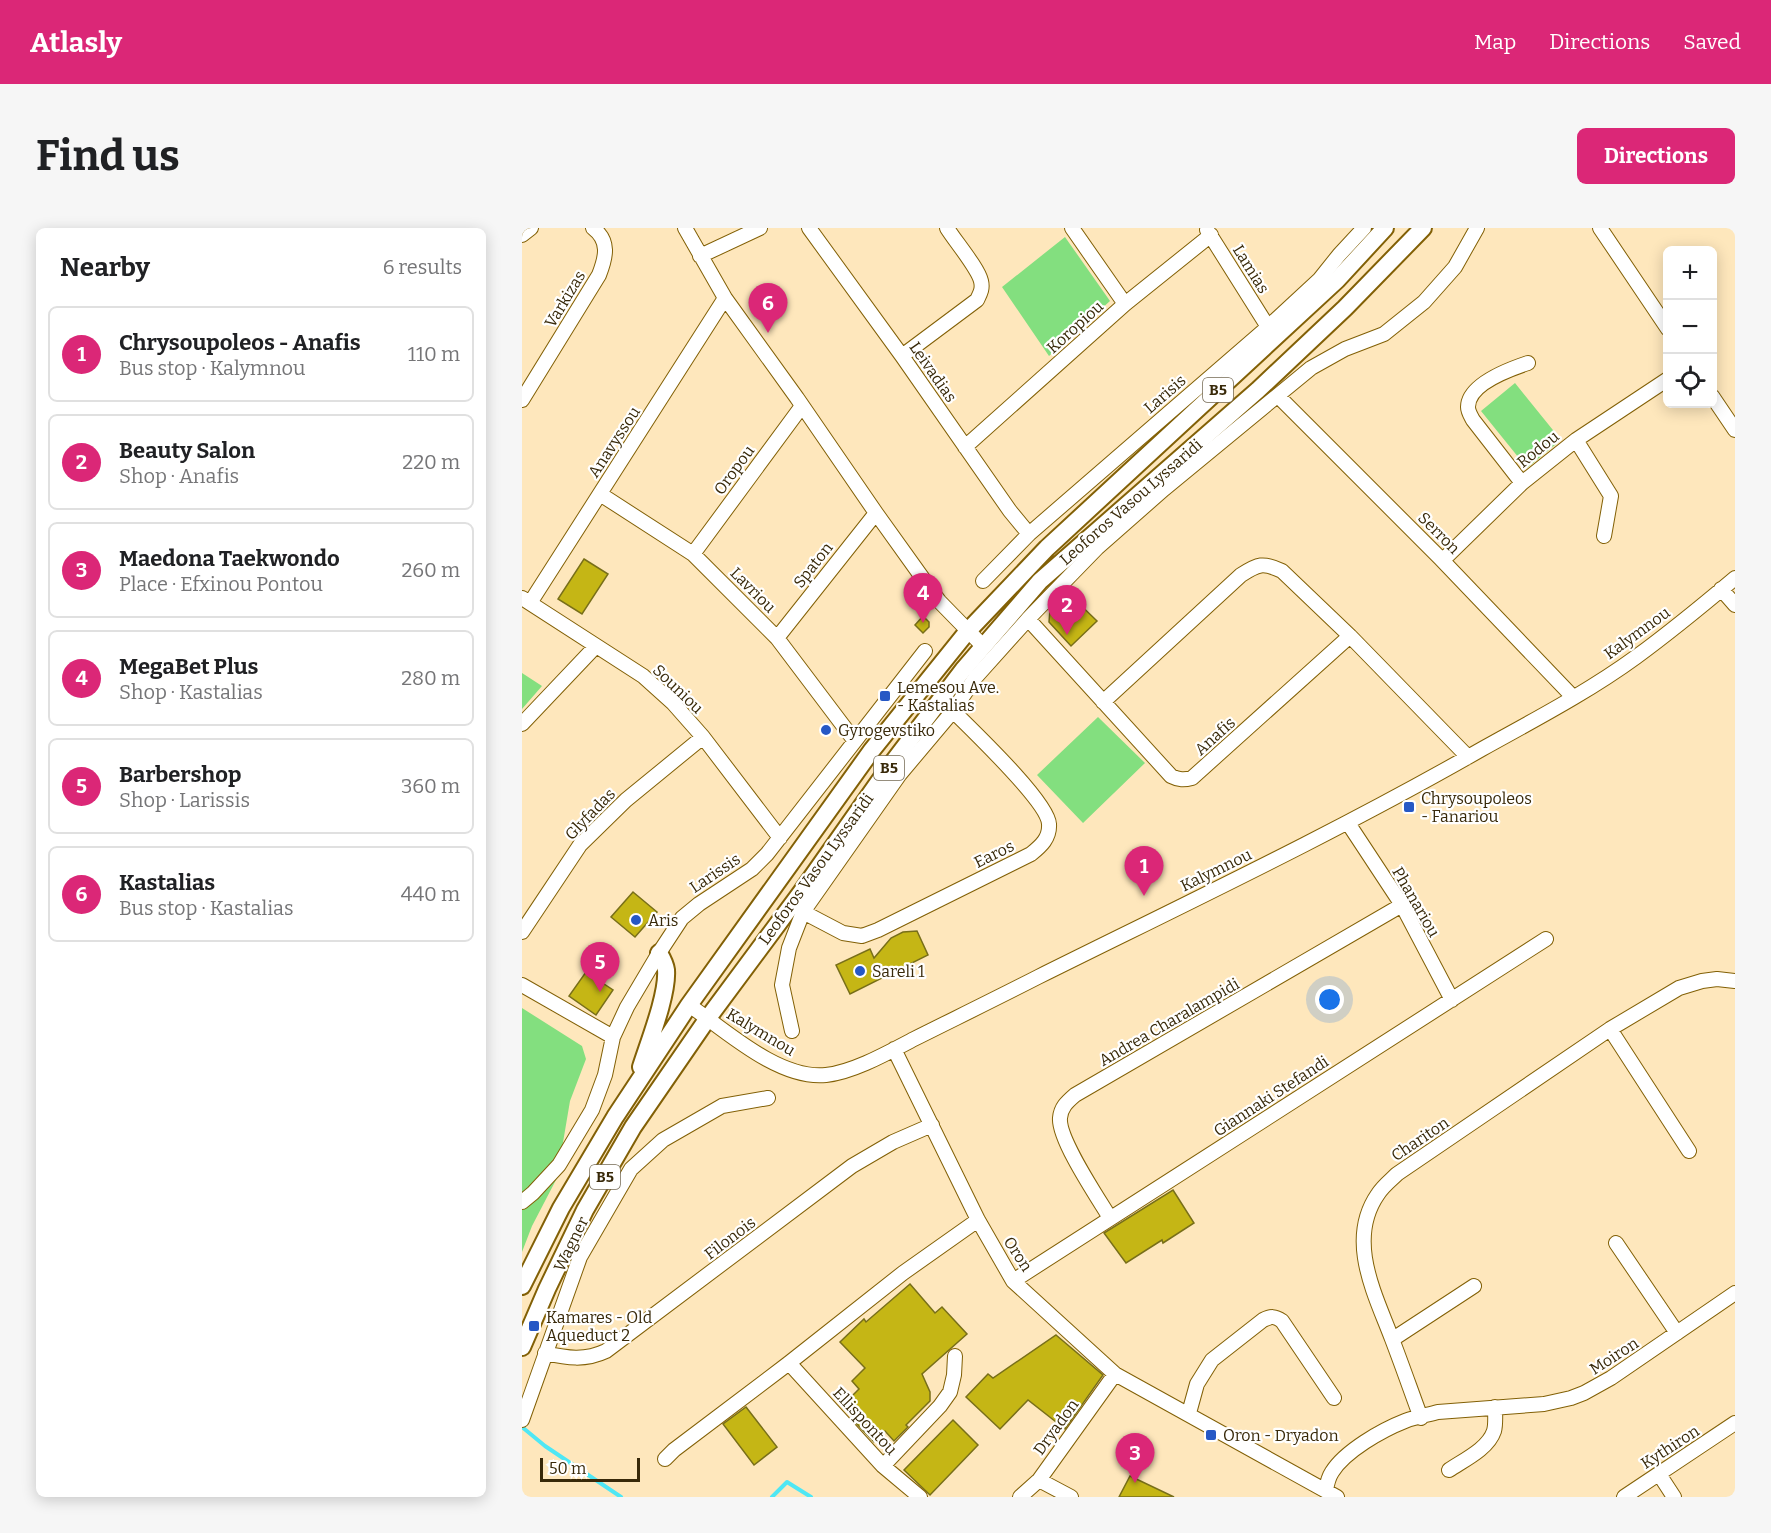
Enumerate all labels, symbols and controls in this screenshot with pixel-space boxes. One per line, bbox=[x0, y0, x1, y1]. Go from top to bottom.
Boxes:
text: Atlasly bbox=[30, 26, 122, 59]
text: Map bbox=[1474, 29, 1516, 55]
text: Directions bbox=[1549, 29, 1650, 55]
text: Saved bbox=[1683, 29, 1741, 55]
button: Directions bbox=[1577, 128, 1735, 184]
text: Find us bbox=[36, 131, 180, 181]
street label: Lamias bbox=[1229, 241, 1273, 297]
map controls bbox=[1663, 246, 1717, 408]
button: + bbox=[1663, 246, 1717, 300]
text: Nearby bbox=[60, 252, 150, 283]
text: 6 results bbox=[383, 255, 462, 279]
street label: Varkizas bbox=[541, 267, 589, 331]
pin: 6 bbox=[748, 284, 788, 333]
street label: Koropiou bbox=[1043, 297, 1107, 357]
button: − bbox=[1663, 300, 1717, 354]
text: Chrysoupoleos - Anafis bbox=[119, 329, 361, 356]
street label: Leivadias bbox=[905, 338, 961, 406]
text: 1 bbox=[77, 342, 86, 366]
text: 110 m bbox=[408, 342, 460, 366]
button: locate bbox=[1663, 354, 1717, 408]
text: Bus stop · Kalymnou bbox=[119, 356, 306, 380]
street label: Larisis bbox=[1140, 371, 1190, 417]
road number: B5 bbox=[1203, 378, 1233, 402]
street label: Anavyssou bbox=[584, 403, 644, 481]
street label: Rodou bbox=[1513, 426, 1563, 471]
street label: Leoforos Vasou Lyssaridi bbox=[1056, 435, 1206, 569]
text: Beauty Salon bbox=[119, 437, 255, 464]
street label: Oropou bbox=[710, 442, 758, 498]
text: 2 bbox=[76, 450, 87, 474]
text: 220 m bbox=[402, 450, 460, 474]
text: Shop · Anafis bbox=[119, 464, 239, 488]
street label: Serron bbox=[1414, 508, 1464, 558]
street label: Spaton bbox=[789, 539, 837, 591]
text: Maedona Taekwondo bbox=[119, 545, 340, 572]
text: 3 bbox=[76, 558, 87, 582]
text: 260 m bbox=[401, 558, 460, 582]
street label: Lavriou bbox=[726, 563, 780, 617]
text: Place · Efxinou Pontou bbox=[119, 572, 323, 596]
pin: 4 bbox=[904, 574, 942, 623]
pin: 2 bbox=[1048, 586, 1086, 635]
street label: Kalymnou bbox=[1600, 603, 1674, 663]
text: MegaBet Plus bbox=[119, 653, 258, 680]
street label: Souniou bbox=[649, 660, 707, 718]
text: 4 bbox=[75, 666, 88, 690]
text: 280 m bbox=[401, 666, 460, 690]
place label: Lemesou Ave. - Kastalias bbox=[897, 678, 999, 715]
text: Shop · Kastalias bbox=[119, 680, 263, 704]
marker: Lemesou Ave. - Kastalias bbox=[878, 689, 892, 703]
street label: Anafis bbox=[1191, 713, 1239, 759]
place label: Gyrogevstiko bbox=[838, 721, 935, 740]
marker: Gyrogevstiko bbox=[819, 723, 833, 737]
road number: B5 bbox=[874, 756, 904, 780]
text: Barbershop bbox=[119, 761, 241, 788]
text: 5 bbox=[76, 774, 87, 798]
text: 360 m bbox=[401, 774, 460, 798]
street label: Glyfadas bbox=[561, 784, 619, 844]
text: Shop · Larissis bbox=[119, 788, 250, 812]
street label: Leoforos Vasou Lyssaridi bbox=[755, 789, 877, 948]
place label: Chrysoupoleos - Fanariou bbox=[1421, 789, 1532, 826]
marker: Chrysoupoleos - Fanariou bbox=[1402, 800, 1416, 814]
street label: Earos bbox=[971, 836, 1017, 872]
street label: Kalymnou bbox=[1177, 845, 1255, 895]
pin: 1 bbox=[1124, 846, 1164, 896]
street label: Larissis bbox=[686, 849, 744, 897]
street label: Phanariou bbox=[1388, 864, 1444, 940]
text: Kastalias bbox=[119, 869, 215, 896]
text: 6 bbox=[76, 882, 87, 906]
text: 440 m bbox=[401, 882, 460, 906]
text: Bus stop · Kastalias bbox=[119, 896, 293, 920]
place label: Aris bbox=[648, 911, 678, 930]
marker: Aris bbox=[629, 913, 643, 927]
pin: 5 bbox=[580, 942, 620, 992]
place label: Sareli 1 bbox=[872, 962, 925, 981]
marker: Sareli 1 bbox=[853, 964, 867, 978]
street label: Andrea Charalampidi bbox=[1095, 974, 1243, 1070]
your location bbox=[1315, 985, 1344, 1014]
street label: Kalymnou bbox=[723, 1004, 799, 1060]
street label: Giannaki Stefandi bbox=[1210, 1052, 1332, 1140]
street label: Chariton bbox=[1388, 1113, 1452, 1165]
road number: B5 bbox=[590, 1165, 620, 1189]
street label: Filonois bbox=[701, 1213, 759, 1263]
street label: Wagner bbox=[550, 1214, 592, 1274]
street label: Oron bbox=[1000, 1233, 1036, 1275]
place label: Kamares - Old Aqueduct 2 bbox=[546, 1308, 653, 1345]
marker: Kamares - Old Aqueduct 2 bbox=[527, 1319, 541, 1333]
street label: Moiron bbox=[1586, 1333, 1642, 1379]
street label: Ellispontou bbox=[829, 1383, 901, 1459]
street label: Dryadon bbox=[1029, 1395, 1083, 1459]
street label: Kythiron bbox=[1637, 1421, 1703, 1473]
place label: Oron - Dryadon bbox=[1223, 1426, 1339, 1445]
marker: Oron - Dryadon bbox=[1204, 1428, 1218, 1442]
pin: 3 bbox=[1116, 1434, 1154, 1483]
scale bar bbox=[540, 1455, 640, 1482]
text: 50 m bbox=[549, 1459, 586, 1478]

